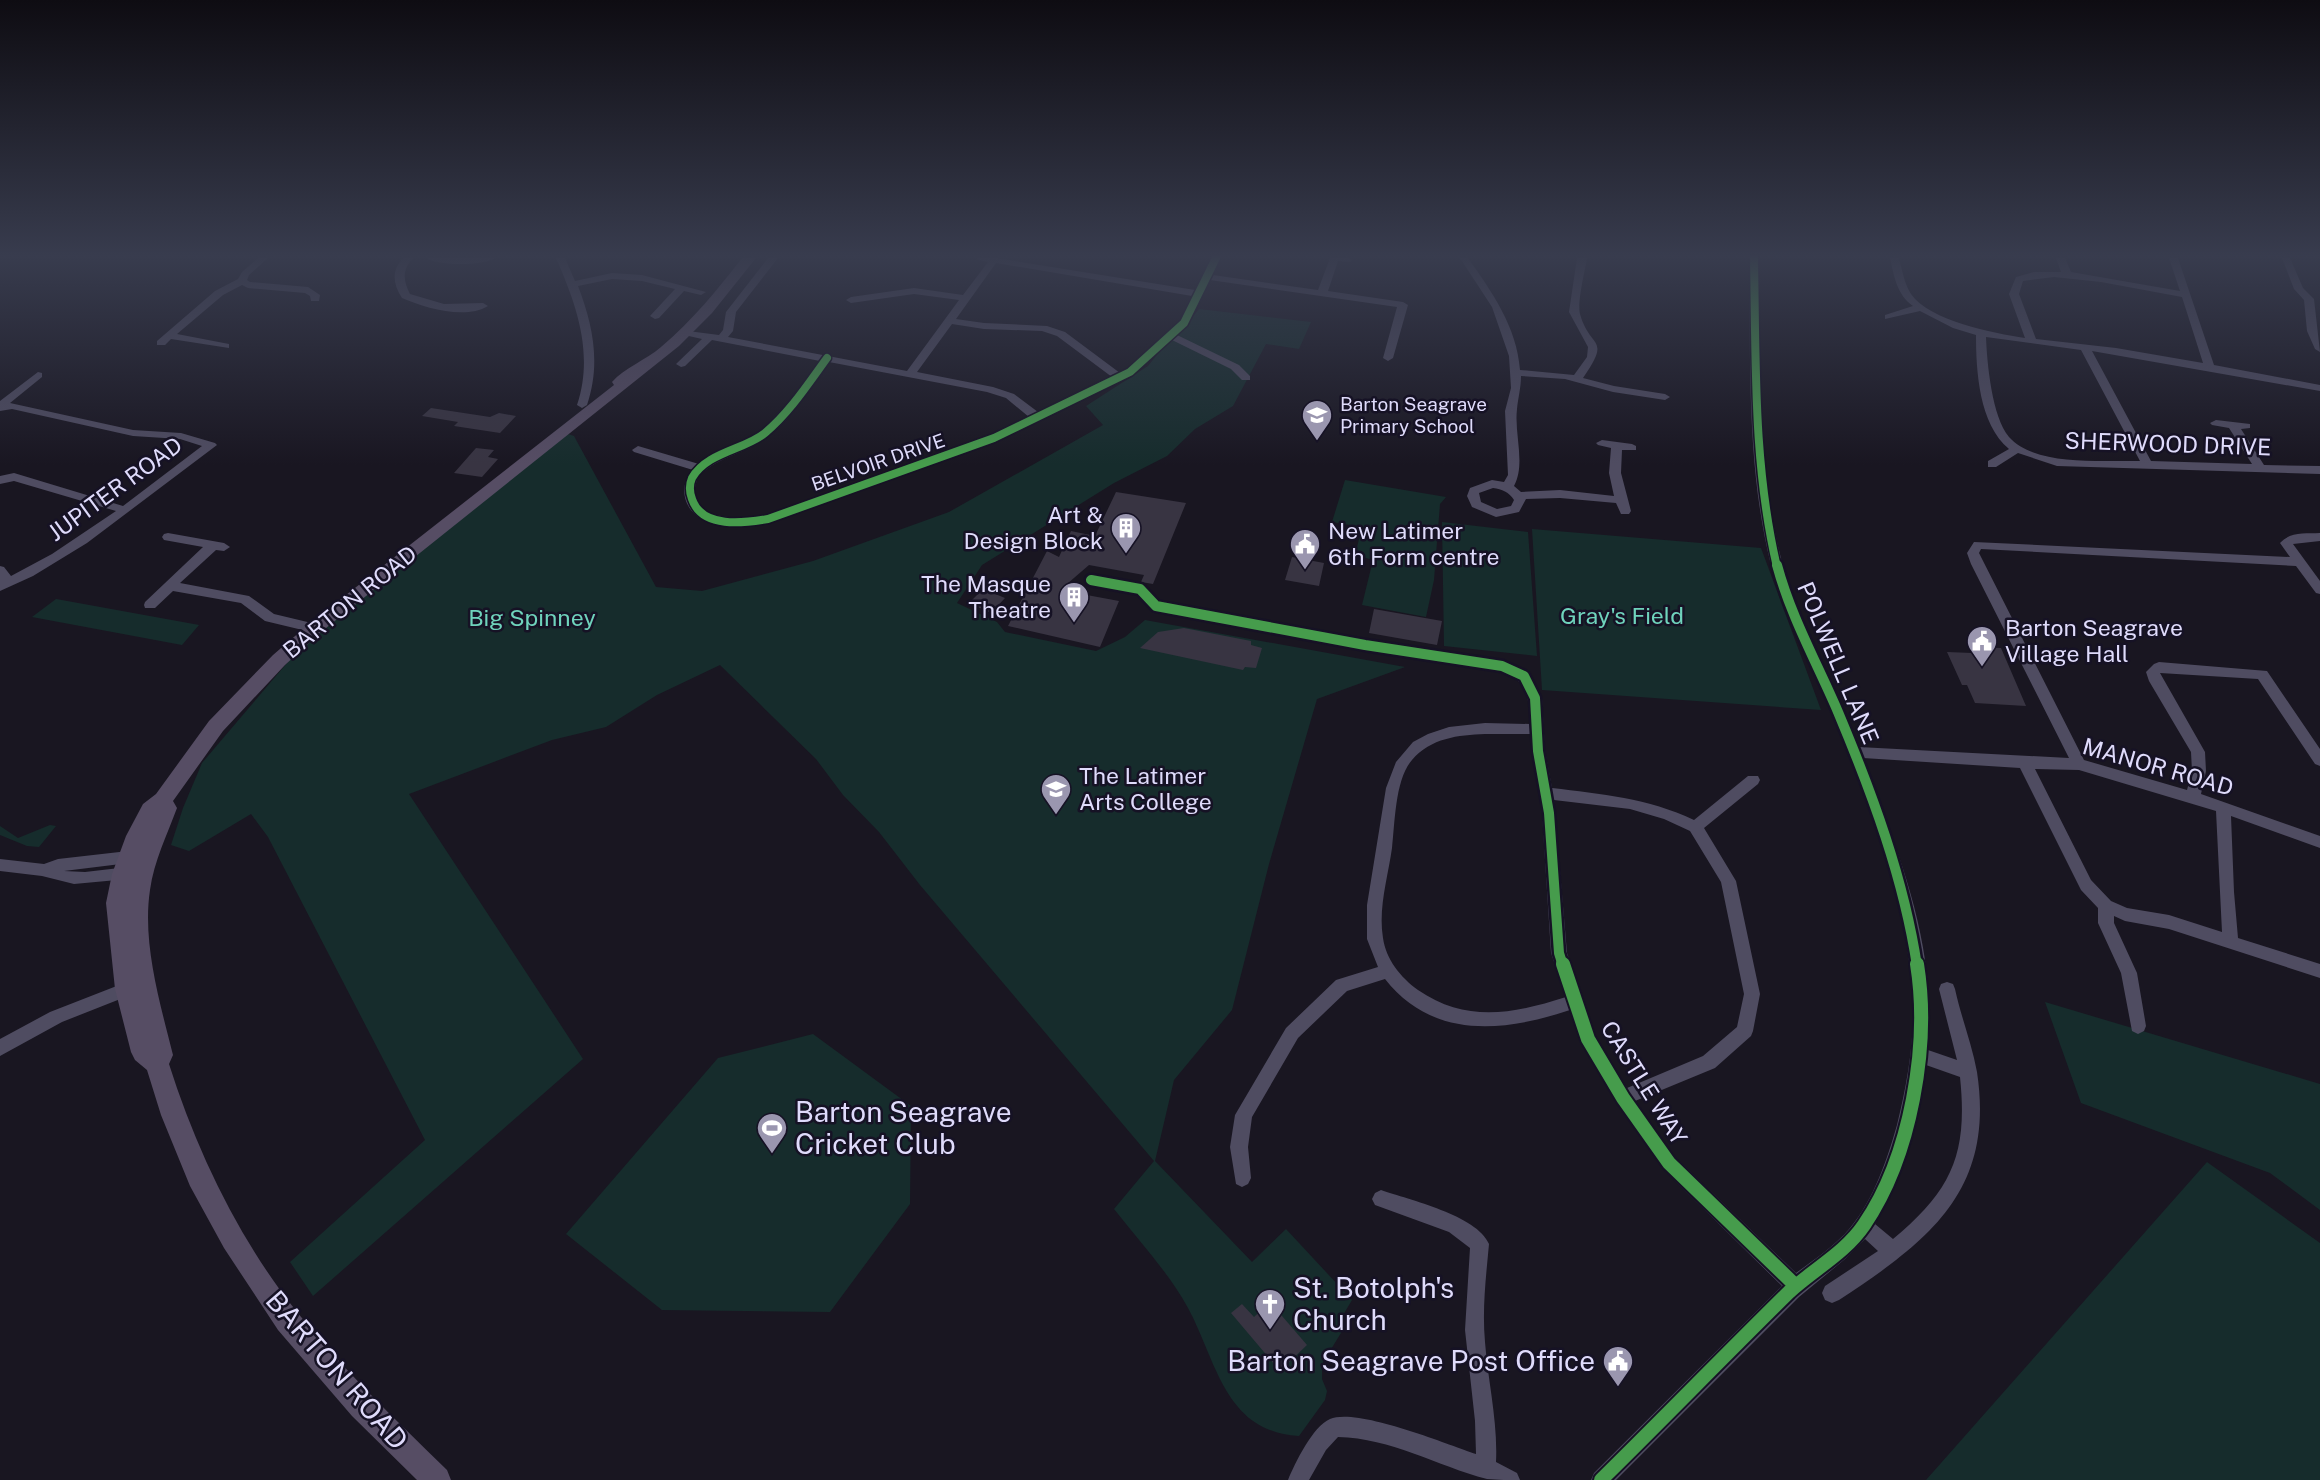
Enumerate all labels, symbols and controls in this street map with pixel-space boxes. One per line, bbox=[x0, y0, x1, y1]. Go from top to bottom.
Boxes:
place label: Barton Seagrave Primary School bbox=[1340, 393, 1487, 437]
school or university icon: Barton Seagrave Primary School bbox=[1300, 398, 1334, 442]
street label: SHERWOOD DRIVE bbox=[2064, 426, 2272, 461]
street label: BELVOIR DRIVE bbox=[808, 429, 948, 495]
street label: JUPITER ROAD bbox=[42, 431, 187, 546]
place label: Art & Design Block bbox=[964, 501, 1103, 554]
building icon: Art & Design Block bbox=[1109, 511, 1143, 555]
place label: New Latimer 6th Form centre bbox=[1328, 517, 1500, 570]
public building icon: New Latimer 6th Form centre bbox=[1288, 527, 1322, 571]
street label: BARTON ROAD bbox=[277, 540, 422, 664]
place label: The Masque Theatre bbox=[921, 570, 1051, 623]
street label: POLWELL LANE bbox=[1792, 578, 1885, 748]
building icon: The Masque Theatre bbox=[1057, 580, 1091, 624]
park label: Gray's Field bbox=[1560, 602, 1684, 629]
park label: Big Spinney bbox=[468, 604, 596, 631]
place label: Barton Seagrave Village Hall bbox=[2005, 614, 2183, 667]
public building icon: Barton Seagrave Village Hall bbox=[1965, 624, 1999, 668]
street label: MANOR ROAD bbox=[2080, 732, 2237, 801]
place label: The Latimer Arts College bbox=[1079, 762, 1212, 815]
school or university icon: The Latimer Arts College bbox=[1039, 772, 1073, 816]
street label: CASTLE WAY bbox=[1596, 1016, 1693, 1150]
place label: Barton Seagrave Cricket Club bbox=[795, 1095, 1012, 1160]
sports icon: Barton Seagrave Cricket Club bbox=[755, 1111, 789, 1155]
place label: St. Botolph's Church bbox=[1293, 1271, 1454, 1336]
street label: BARTON ROAD bbox=[259, 1284, 415, 1456]
church icon: St. Botolph's Church bbox=[1253, 1287, 1287, 1331]
place label: Barton Seagrave Post Office bbox=[1227, 1344, 1595, 1377]
public building icon: Barton Seagrave Post Office bbox=[1601, 1344, 1635, 1388]

